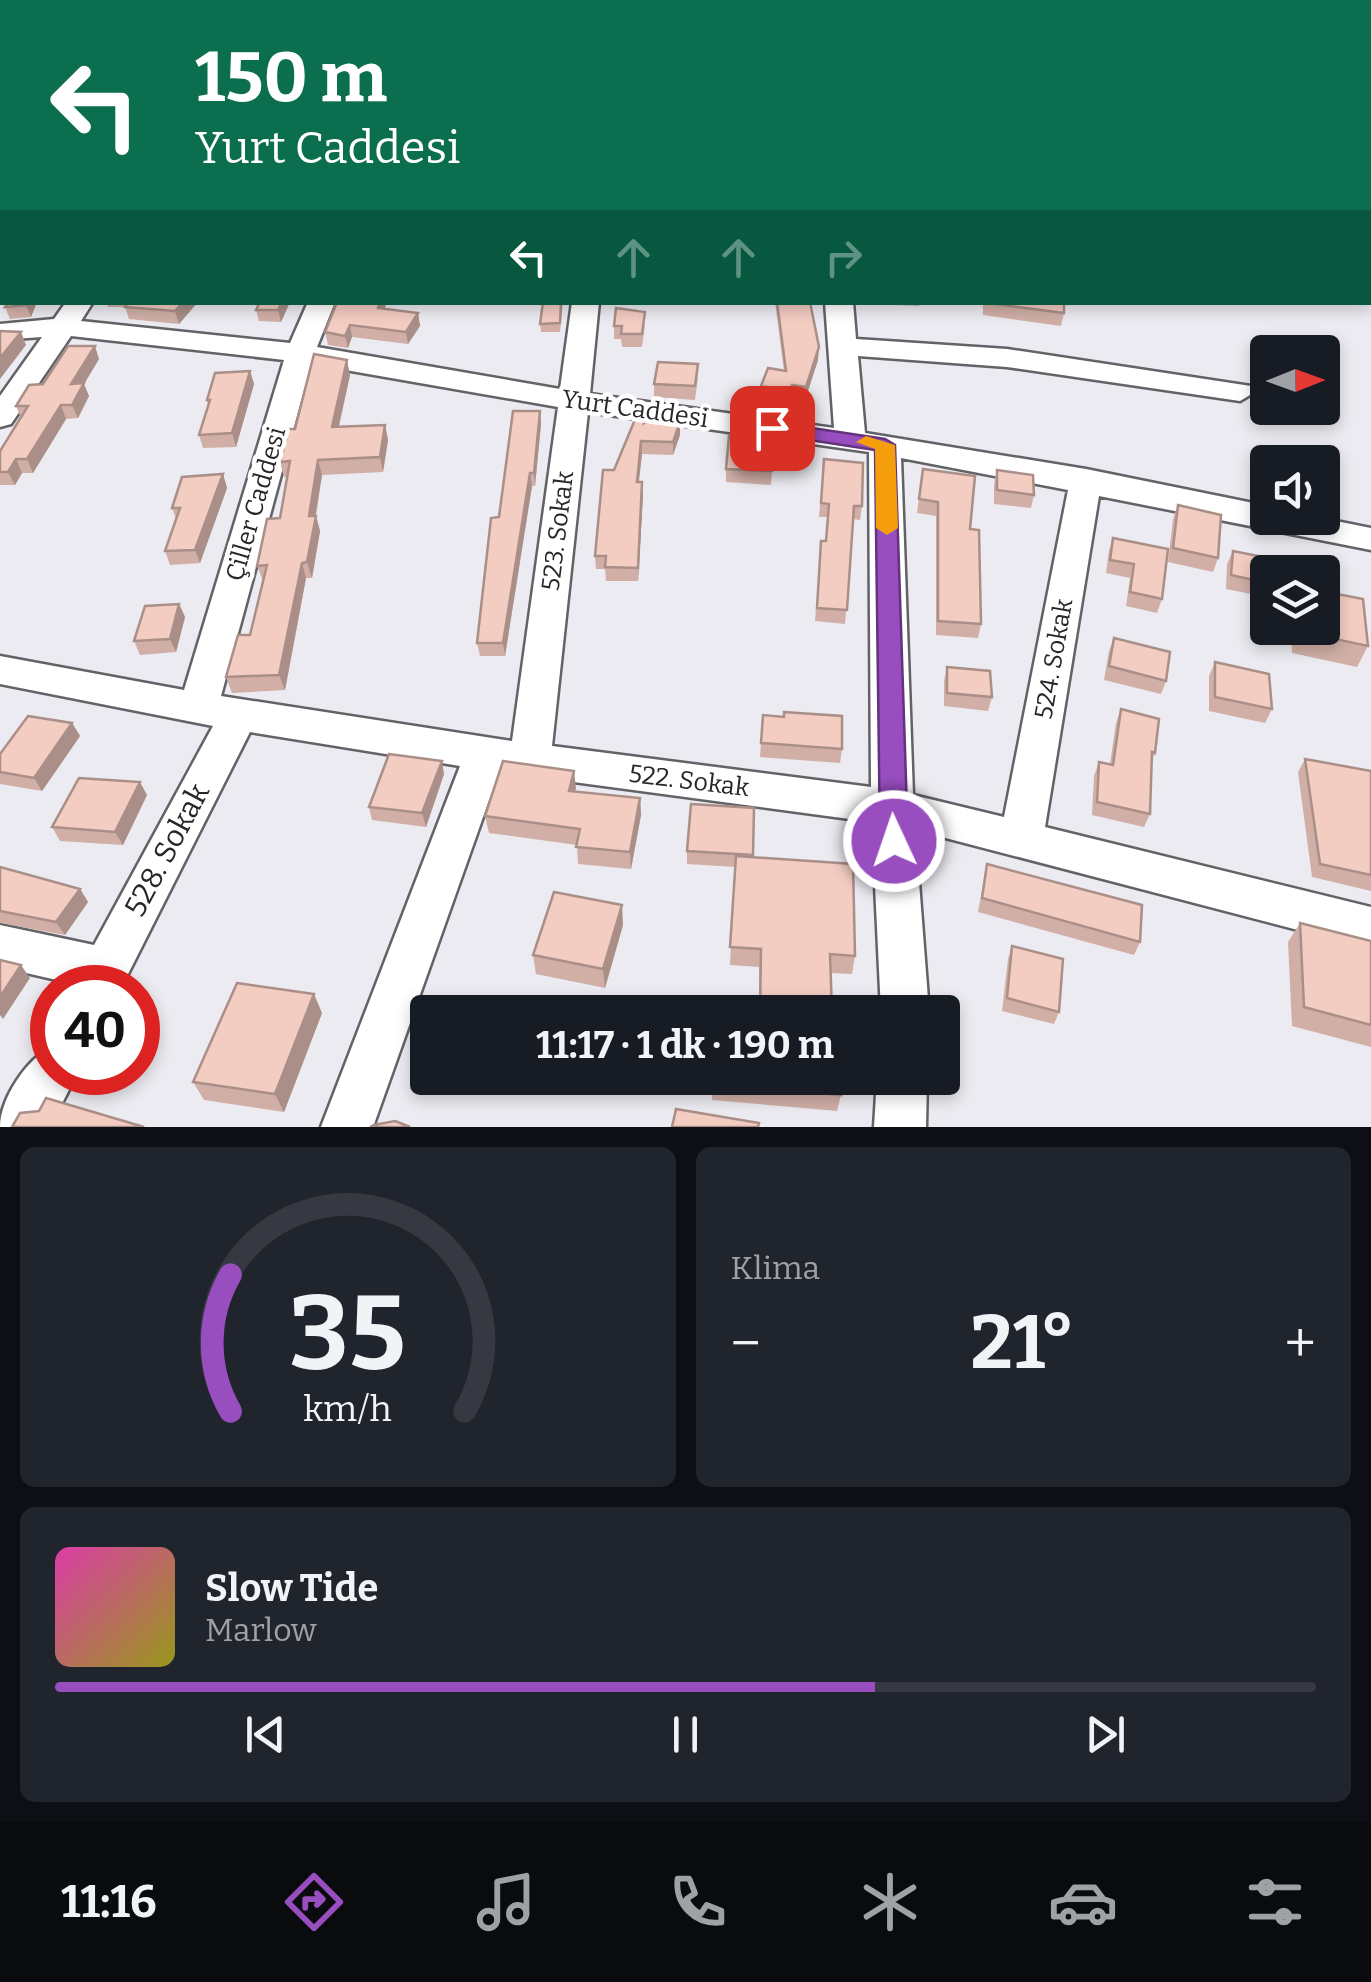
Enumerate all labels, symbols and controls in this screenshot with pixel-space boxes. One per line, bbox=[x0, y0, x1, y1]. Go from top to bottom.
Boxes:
text: 150 m bbox=[195, 36, 387, 120]
icon: left bbox=[30, 40, 160, 170]
text: Yurt Caddesi bbox=[195, 121, 460, 175]
icon: left bbox=[501, 230, 556, 285]
icon: ahead bbox=[606, 230, 661, 285]
icon: ahead bbox=[711, 230, 766, 285]
icon: right bbox=[816, 230, 871, 285]
north arrow bbox=[1250, 335, 1340, 425]
map controls bbox=[1250, 335, 1340, 645]
street label: Yurt Caddesi bbox=[560, 384, 710, 434]
pin bbox=[730, 386, 815, 471]
icon: arrive bbox=[745, 401, 800, 456]
street label: Çiller Caddesi bbox=[220, 423, 292, 585]
button: sound bbox=[1250, 445, 1340, 535]
street label: 523. Sokak bbox=[536, 469, 580, 593]
button: layers bbox=[1250, 555, 1340, 645]
street label: 524. Sokak bbox=[1029, 596, 1079, 722]
street label: 522. Sokak bbox=[627, 759, 752, 803]
street label: 528. Sokak bbox=[117, 777, 217, 923]
position arrow bbox=[842, 789, 946, 893]
speed limit sign: 40 bbox=[30, 965, 160, 1095]
text: 11:17 · 1 dk · 190 m bbox=[536, 1022, 834, 1068]
text: Klima bbox=[731, 1249, 820, 1287]
text: 35 bbox=[289, 1272, 406, 1397]
text: 21° bbox=[970, 1298, 1075, 1388]
text: − bbox=[731, 1311, 761, 1377]
text: + bbox=[1285, 1311, 1316, 1377]
text: km/h bbox=[304, 1388, 392, 1430]
text: Slow Tide bbox=[205, 1565, 378, 1611]
text: Marlow bbox=[205, 1611, 317, 1649]
icon: previous bbox=[238, 1707, 293, 1762]
icon: pause bbox=[658, 1707, 713, 1762]
icon: next bbox=[1078, 1707, 1133, 1762]
icon: directions bbox=[279, 1867, 349, 1937]
icon: music bbox=[471, 1867, 541, 1937]
icon: phone bbox=[663, 1867, 733, 1937]
icon: climate bbox=[855, 1867, 925, 1937]
icon: car bbox=[1048, 1867, 1118, 1937]
icon: filters bbox=[1240, 1867, 1310, 1937]
text: 11:16 bbox=[61, 1875, 157, 1929]

